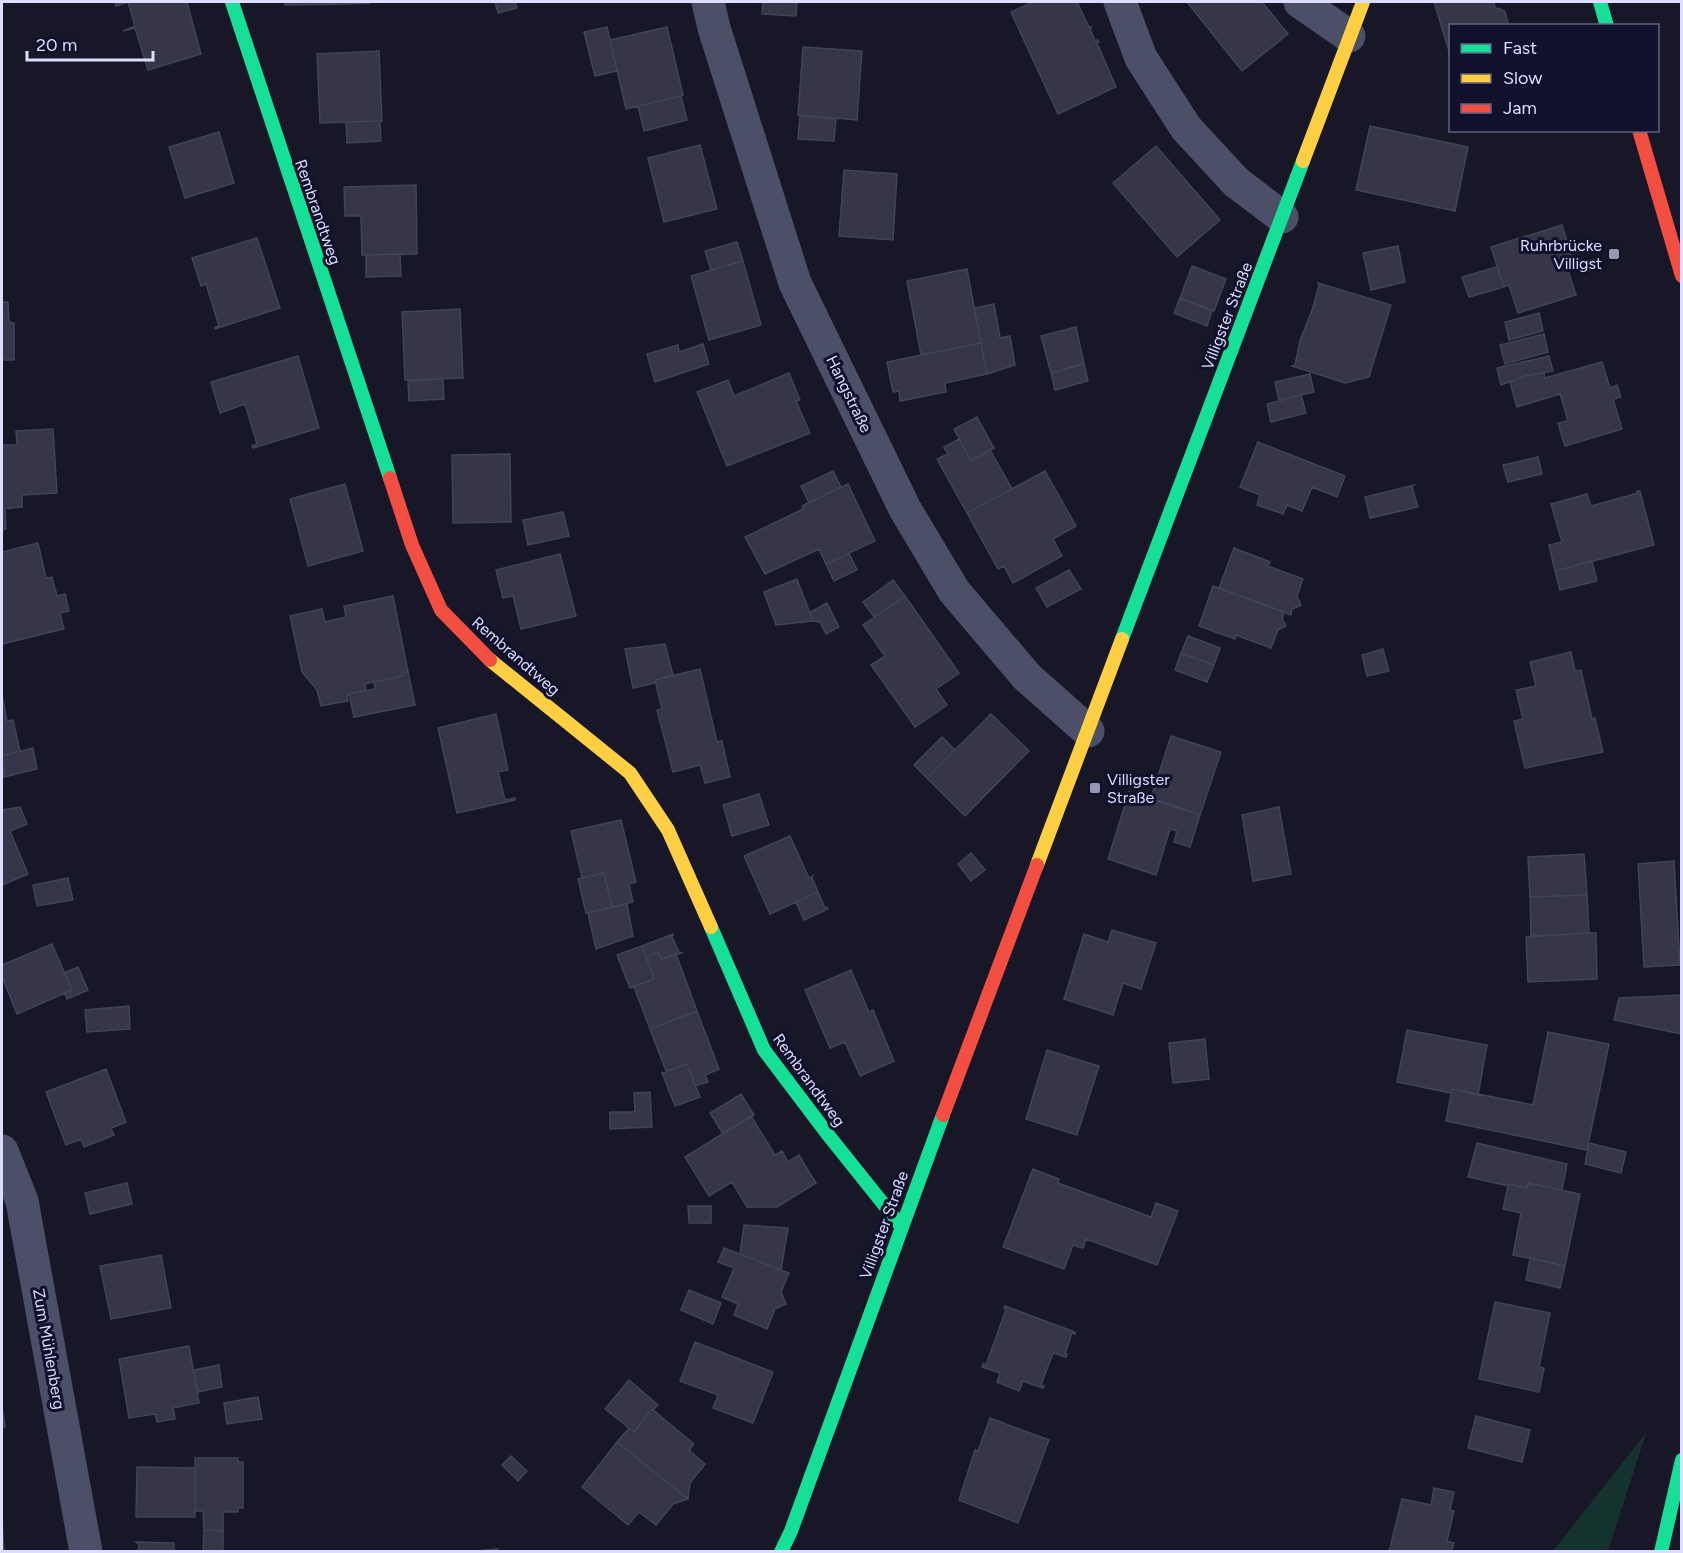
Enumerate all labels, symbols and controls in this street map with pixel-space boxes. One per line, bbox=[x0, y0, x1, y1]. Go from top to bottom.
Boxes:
scale bar bbox=[27, 24, 153, 62]
legend bbox=[1449, 24, 1659, 132]
text: 20 m bbox=[36, 34, 77, 56]
text: Fast bbox=[1503, 37, 1537, 59]
text: Slow bbox=[1503, 67, 1542, 89]
text: Jam bbox=[1503, 97, 1537, 119]
street label: Rembrandtweg bbox=[291, 157, 345, 267]
place label: Ruhrbrücke Villigst bbox=[1520, 236, 1602, 273]
marker: Ruhrbrücke Villigst bbox=[1607, 247, 1621, 261]
street label: Villigster Straße bbox=[1198, 259, 1256, 372]
street label: Hangstraße bbox=[822, 352, 876, 436]
street label: Rembrandtweg bbox=[468, 613, 564, 699]
place label: Villigster Straße bbox=[1107, 770, 1170, 807]
marker: Villigster Straße bbox=[1088, 781, 1102, 795]
street label: Rembrandtweg bbox=[769, 1030, 849, 1130]
street label: Villigster Straße bbox=[856, 1168, 912, 1282]
street label: Zum Mühlenberg bbox=[29, 1287, 69, 1411]

